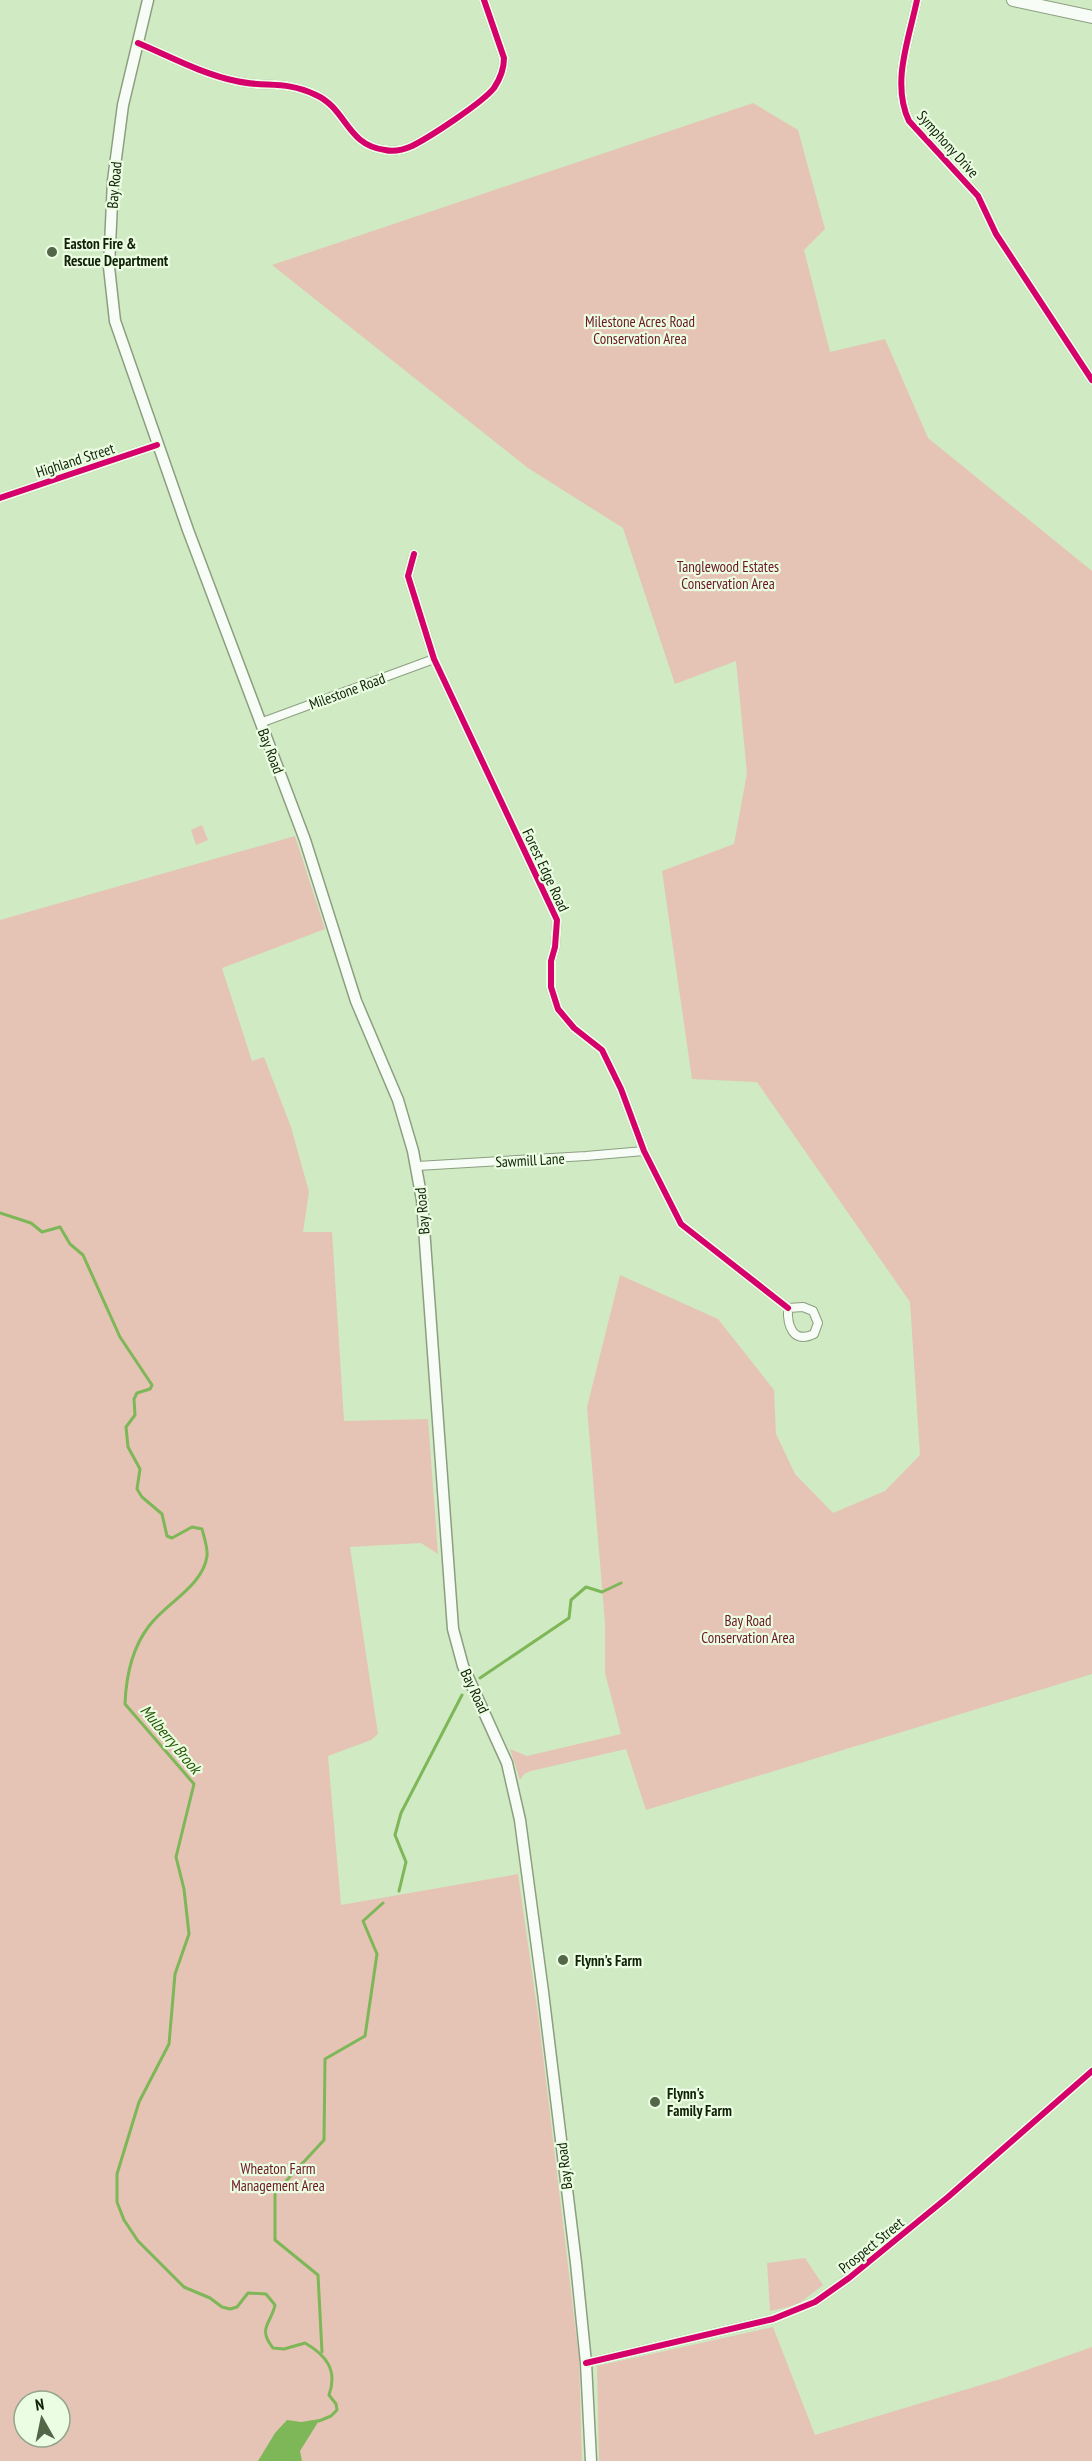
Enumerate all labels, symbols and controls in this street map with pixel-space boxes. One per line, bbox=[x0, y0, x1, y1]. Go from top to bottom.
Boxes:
street label: Symphony Drive bbox=[913, 107, 983, 181]
street label: Bay Road bbox=[102, 161, 126, 209]
place label: Easton Fire & Rescue Department bbox=[64, 234, 169, 270]
marker: Easton Fire & Rescue Department bbox=[45, 245, 59, 259]
park label: Milestone Acres Road Conservation Area bbox=[585, 312, 695, 348]
street label: Highland Street bbox=[33, 438, 117, 482]
park label: Tanglewood Estates Conservation Area bbox=[677, 557, 779, 593]
street label: Milestone Road bbox=[306, 668, 388, 714]
street label: Bay Road bbox=[254, 726, 288, 776]
street label: Forest Edge Road bbox=[518, 825, 574, 915]
street label: Sawmill Lane bbox=[495, 1149, 565, 1171]
street label: Bay Road bbox=[410, 1187, 434, 1235]
park label: Bay Road Conservation Area bbox=[701, 1611, 795, 1647]
street label: Bay Road bbox=[456, 1666, 494, 1716]
water label: Mulberry Brook bbox=[136, 1700, 207, 1779]
place label: Flynn's Farm bbox=[575, 1951, 642, 1970]
marker: Flynn's Farm bbox=[556, 1953, 570, 1967]
place label: Flynn's Family Farm bbox=[667, 2084, 732, 2120]
marker: Flynn's Family Farm bbox=[648, 2095, 662, 2109]
street label: Bay Road bbox=[552, 2141, 576, 2191]
park label: Wheaton Farm Management Area bbox=[231, 2159, 325, 2195]
street label: Prospect Street bbox=[835, 2213, 907, 2277]
north arrow bbox=[12, 2389, 72, 2449]
text: N bbox=[34, 2394, 45, 2415]

